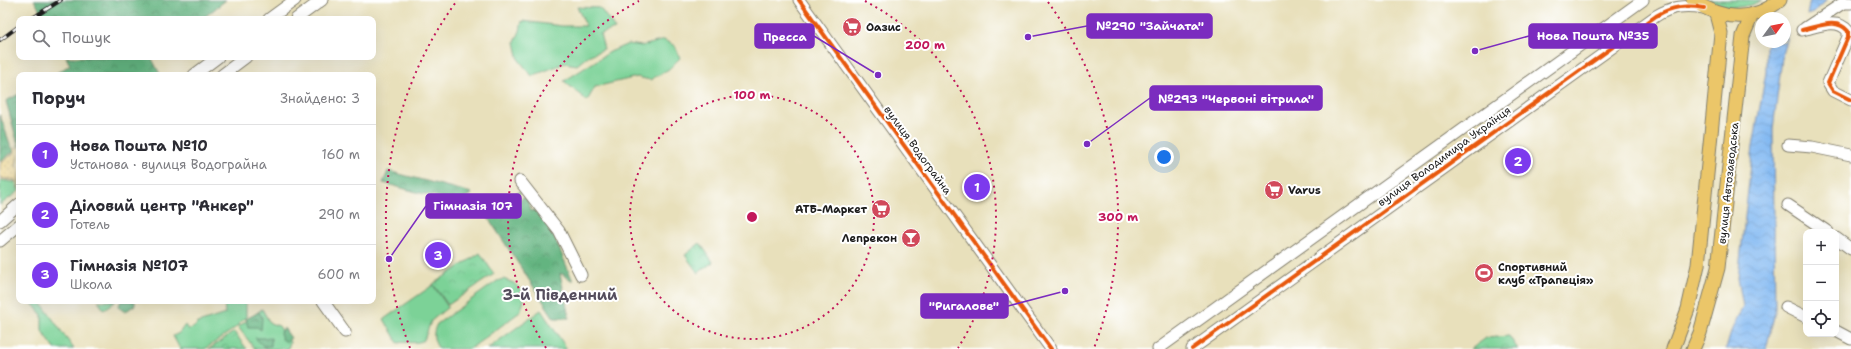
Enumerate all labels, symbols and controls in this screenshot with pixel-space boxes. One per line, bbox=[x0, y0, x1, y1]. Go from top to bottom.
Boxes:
north arrow bbox=[1755, 12, 1791, 48]
callout: №290 "Зайчата" bbox=[1087, 14, 1212, 38]
search box bbox=[16, 16, 376, 60]
supermarket icon: Оазис bbox=[841, 16, 863, 38]
text: №290 "Зайчата" bbox=[1096, 18, 1204, 34]
place label: Оазис bbox=[866, 20, 901, 35]
callout: Пресса bbox=[755, 24, 814, 48]
callout: Нова Пошта №35 bbox=[1529, 24, 1657, 48]
icon: search bbox=[30, 27, 52, 49]
text: Пошук bbox=[62, 28, 111, 48]
text: Нова Пошта №35 bbox=[1537, 28, 1649, 44]
text: Пресса bbox=[763, 29, 808, 45]
text: 200 m bbox=[905, 37, 945, 53]
callout: №293 "Червоні вітрила" bbox=[1150, 86, 1322, 110]
text: Поруч bbox=[32, 87, 85, 109]
text: 100 m bbox=[734, 87, 771, 103]
text: Знайдено: 3 bbox=[280, 90, 360, 107]
text: №293 "Червоні вітрила" bbox=[1158, 91, 1314, 107]
street label: вулиця Водограйна bbox=[880, 103, 955, 198]
street label: вулиця Володимира Українця bbox=[1375, 103, 1514, 210]
street label: вулиця Автозаводська bbox=[1715, 121, 1742, 245]
text: Нова Пошта №10 bbox=[70, 136, 208, 156]
text: 1 bbox=[42, 146, 48, 163]
text: 160 m bbox=[322, 146, 360, 163]
pin: 2 bbox=[1505, 146, 1531, 176]
your location bbox=[1154, 147, 1174, 167]
text: Установа · вулиця Водограйна bbox=[70, 156, 267, 173]
pin: 1 bbox=[964, 172, 990, 202]
supermarket icon: Varus bbox=[1263, 179, 1285, 201]
place label: Varus bbox=[1288, 183, 1321, 198]
callout: Гімназія 107 bbox=[426, 194, 521, 218]
text: Діловий центр "Анкер" bbox=[70, 196, 254, 216]
text: Гімназія 107 bbox=[433, 198, 513, 214]
supermarket icon: АТБ-Маркет bbox=[870, 198, 892, 220]
place label: АТБ-Маркет bbox=[795, 202, 867, 217]
text: 2 bbox=[40, 206, 50, 223]
text: 290 m bbox=[318, 206, 360, 223]
text: 300 m bbox=[1098, 209, 1138, 225]
centre of rings bbox=[745, 210, 759, 224]
text: Готель bbox=[70, 216, 110, 233]
bar icon: Лепрекон bbox=[900, 227, 922, 249]
map controls bbox=[1803, 229, 1839, 337]
button: + bbox=[1803, 229, 1839, 265]
place label: Лепрекон bbox=[842, 231, 897, 246]
pin: 3 bbox=[425, 240, 451, 270]
text: Гімназія №107 bbox=[70, 256, 188, 276]
place label: Спортивний клуб «Трапеція» bbox=[1498, 260, 1594, 288]
sports icon: Спортивний клуб «Трапеція» bbox=[1473, 262, 1495, 284]
button: − bbox=[1803, 265, 1839, 301]
text: 3 bbox=[40, 266, 50, 283]
text: 600 m bbox=[317, 266, 360, 283]
text: Школа bbox=[70, 276, 112, 293]
district label: 3-й Південний bbox=[503, 285, 618, 305]
callout: "Ригалове" bbox=[921, 294, 1008, 318]
text: "Ригалове" bbox=[929, 298, 999, 314]
button: locate bbox=[1803, 301, 1839, 337]

